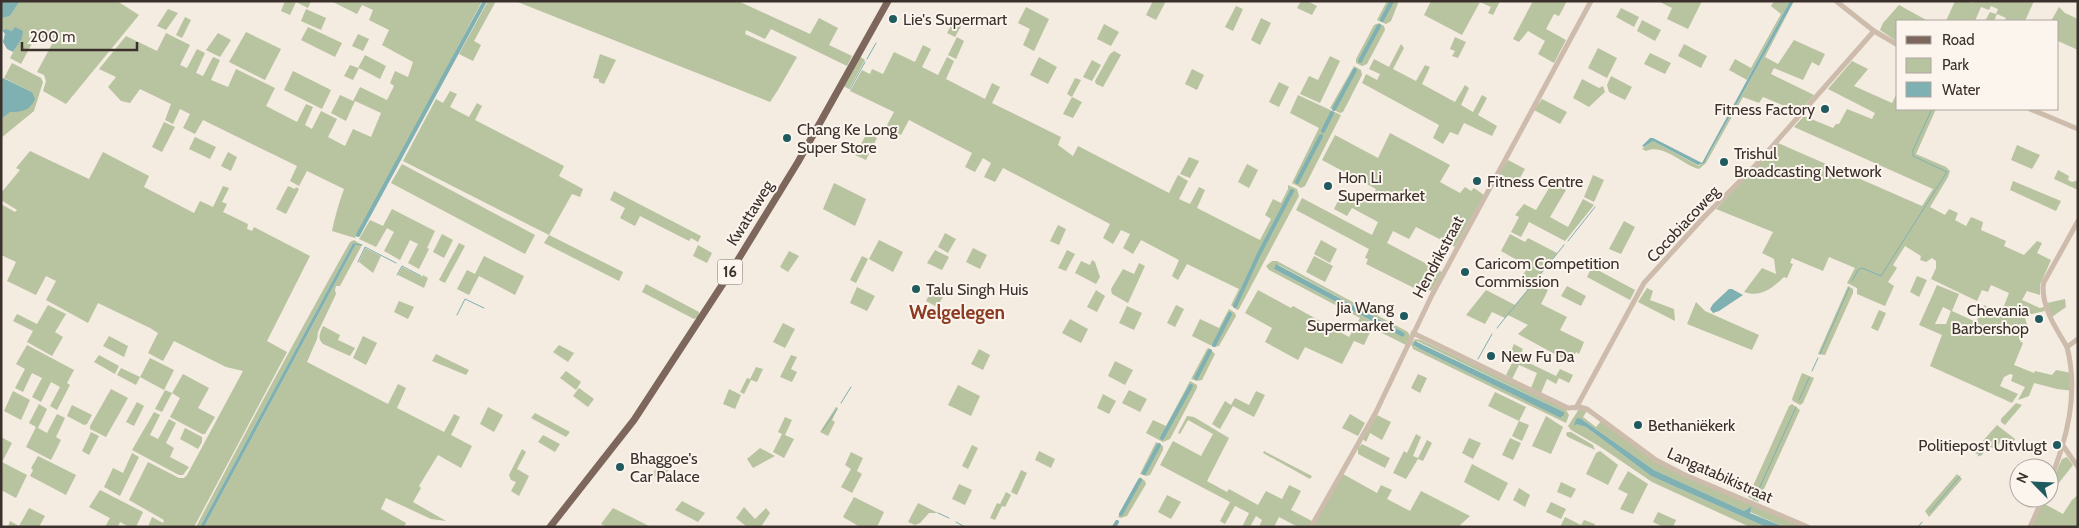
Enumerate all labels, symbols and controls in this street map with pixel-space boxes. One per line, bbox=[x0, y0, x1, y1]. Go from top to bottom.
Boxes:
place label: Lie's Supermart bbox=[903, 10, 1008, 29]
marker: Lie's Supermart bbox=[887, 13, 899, 25]
scale bar bbox=[22, 20, 138, 52]
legend bbox=[1896, 20, 2059, 110]
text: 200 m bbox=[30, 28, 75, 46]
text: Road bbox=[1942, 31, 1975, 49]
text: Park bbox=[1942, 56, 1969, 74]
text: Water bbox=[1942, 81, 1980, 99]
place label: Fitness Factory bbox=[1714, 100, 1815, 119]
marker: Fitness Factory bbox=[1819, 103, 1831, 115]
place label: Chang Ke Long Super Store bbox=[797, 120, 899, 157]
marker: Chang Ke Long Super Store bbox=[781, 132, 793, 144]
place label: Trishul Broadcasting Network bbox=[1734, 144, 1883, 181]
marker: Trishul Broadcasting Network bbox=[1718, 156, 1730, 168]
place label: Hon Li Supermarket bbox=[1338, 168, 1426, 205]
place label: Fitness Centre bbox=[1487, 172, 1583, 191]
marker: Fitness Centre bbox=[1471, 175, 1483, 187]
street label: Kwattaweg bbox=[723, 176, 778, 249]
marker: Hon Li Supermarket bbox=[1322, 180, 1334, 192]
street label: Cocobiacoweg bbox=[1643, 181, 1724, 266]
street label: Hendrikstraat bbox=[1408, 212, 1468, 301]
place label: Caricom Competition Commission bbox=[1475, 254, 1620, 291]
road number: 16 bbox=[718, 260, 742, 284]
marker: Caricom Competition Commission bbox=[1459, 266, 1471, 278]
place label: Talu Singh Huis bbox=[926, 280, 1029, 299]
marker: Talu Singh Huis bbox=[910, 283, 922, 295]
place label: Jia Wang Supermarket bbox=[1307, 298, 1395, 335]
district label: Welgelegen bbox=[909, 301, 1005, 324]
place label: Chevania Barbershop bbox=[1952, 301, 2029, 338]
marker: Jia Wang Supermarket bbox=[1398, 310, 1410, 322]
marker: Chevania Barbershop bbox=[2033, 313, 2045, 325]
place label: New Fu Da bbox=[1501, 347, 1575, 366]
marker: New Fu Da bbox=[1485, 350, 1497, 362]
place label: Bethaniëkerk bbox=[1648, 416, 1736, 435]
marker: Bethaniëkerk bbox=[1632, 419, 1644, 431]
place label: Politiepost Uitvlugt bbox=[1918, 436, 2048, 455]
marker: Politiepost Uitvlugt bbox=[2051, 439, 2063, 451]
street label: Langatabikistraat bbox=[1664, 443, 1776, 507]
place label: Bhaggoe's Car Palace bbox=[630, 449, 700, 486]
north arrow bbox=[2009, 458, 2059, 508]
marker: Bhaggoe's Car Palace bbox=[614, 461, 626, 473]
text: N bbox=[2012, 470, 2032, 486]

